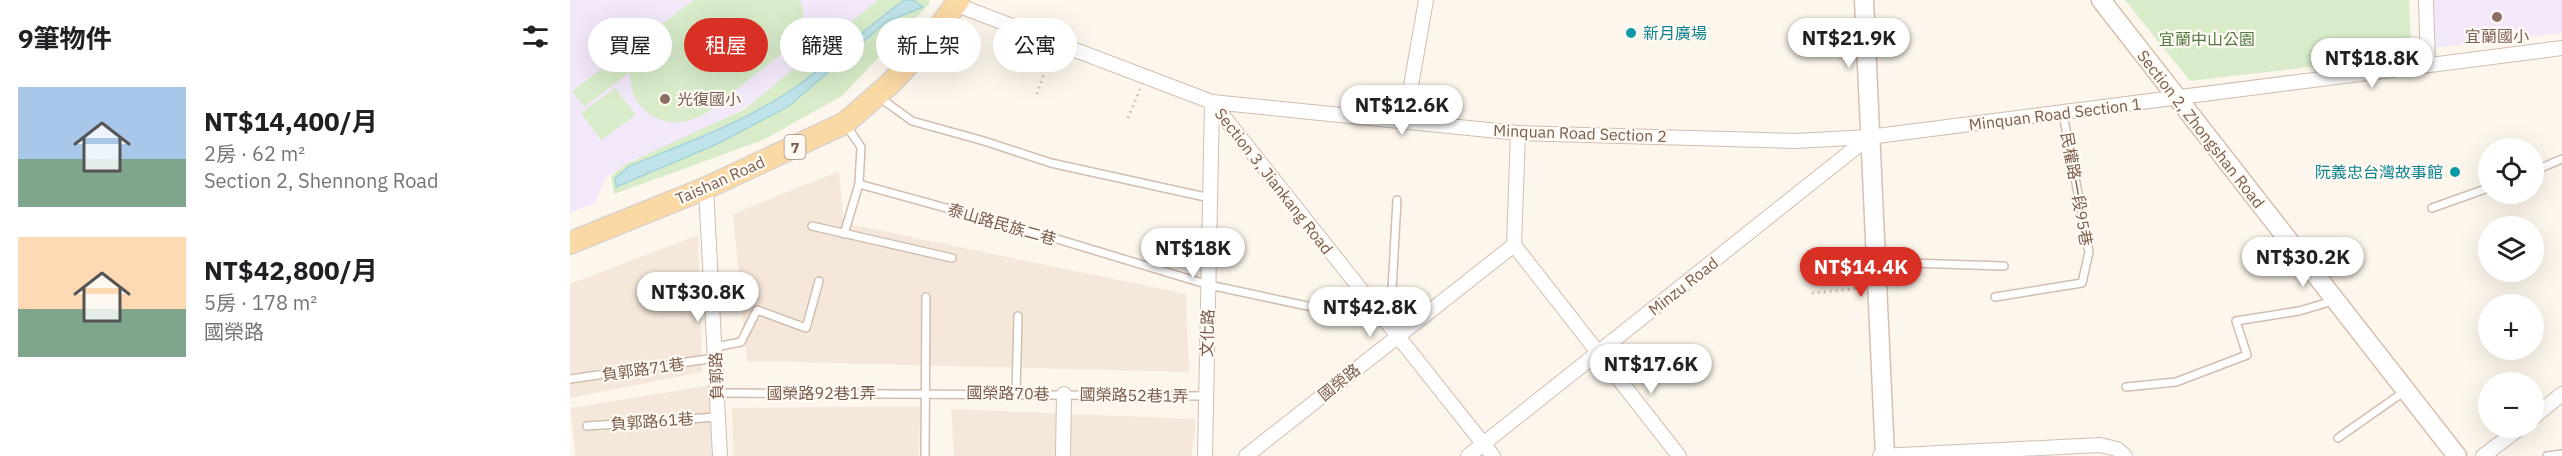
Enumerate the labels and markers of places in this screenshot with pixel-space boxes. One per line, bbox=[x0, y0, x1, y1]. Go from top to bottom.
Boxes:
marker: 宜蘭國小 bbox=[2490, 10, 2504, 24]
pin: NT$21.9K bbox=[1787, 18, 1911, 69]
place label: 新月廣場 bbox=[1643, 23, 1707, 43]
marker: 新月廣場 bbox=[1624, 26, 1638, 40]
place label: 宜蘭國小 bbox=[2465, 26, 2529, 46]
pin: NT$18.8K bbox=[2310, 38, 2434, 89]
pin: NT$12.6K bbox=[1340, 85, 1464, 136]
place label: 光復國小 bbox=[677, 89, 741, 109]
marker: 光復國小 bbox=[658, 92, 672, 106]
place label: 阮義忠台灣故事館 bbox=[2315, 162, 2443, 182]
marker: 阮義忠台灣故事館 bbox=[2448, 165, 2462, 179]
pin: NT$18K bbox=[1144, 228, 1242, 279]
pin: NT$30.2K bbox=[2241, 237, 2365, 288]
pin: NT$14.4K bbox=[1799, 247, 1923, 298]
pin: NT$30.8K bbox=[636, 272, 760, 323]
pin: NT$42.8K bbox=[1308, 287, 1432, 338]
pin: NT$17.6K bbox=[1589, 344, 1713, 395]

